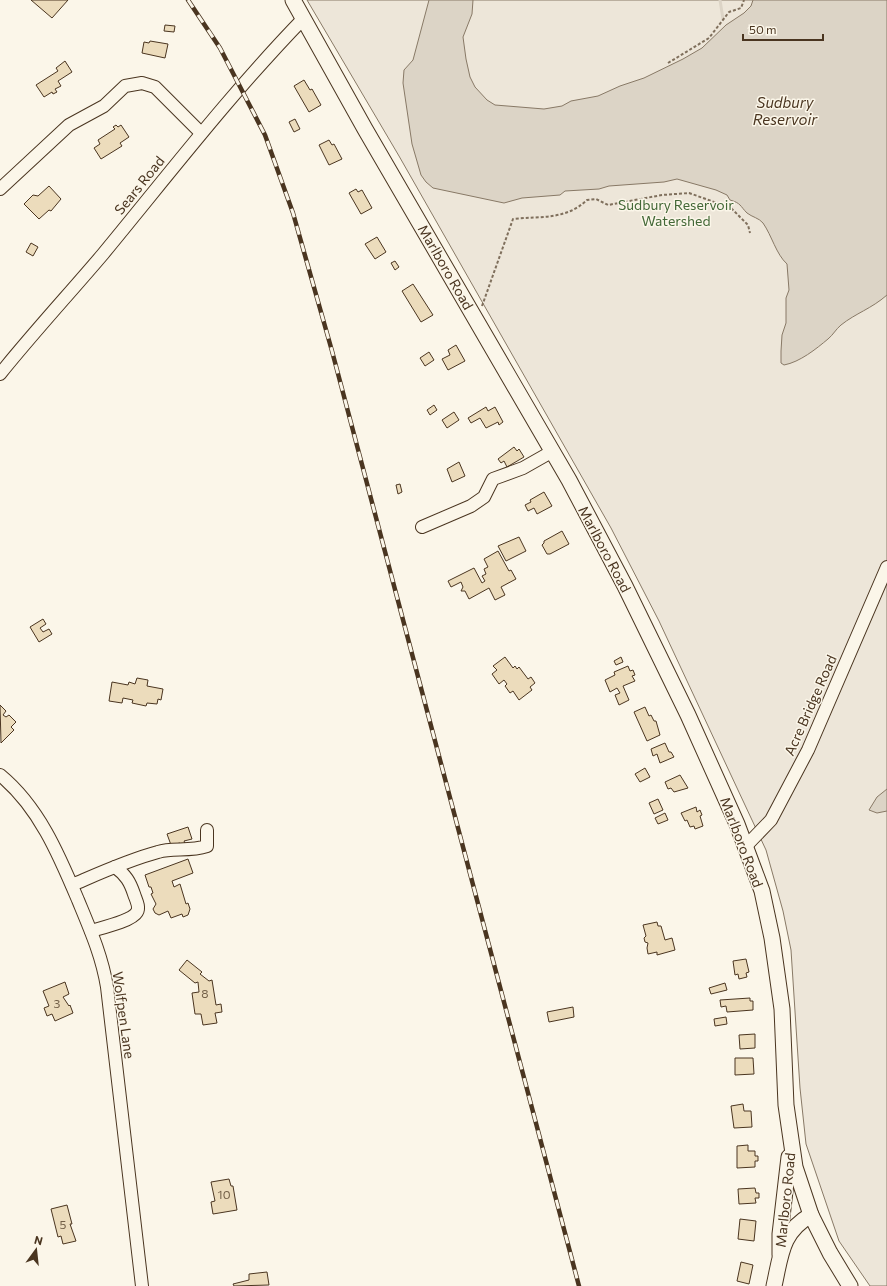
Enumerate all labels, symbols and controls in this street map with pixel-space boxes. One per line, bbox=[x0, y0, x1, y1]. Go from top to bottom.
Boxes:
scale bar bbox=[743, 16, 823, 42]
text: 50 m bbox=[749, 22, 777, 36]
water label: Sudbury Reservoir bbox=[753, 93, 818, 128]
street label: Sears Road bbox=[110, 152, 168, 218]
park label: Sudbury Reservoir Watershed bbox=[618, 196, 734, 229]
street label: Marlboro Road bbox=[415, 221, 477, 313]
street label: Marlboro Road bbox=[575, 503, 635, 595]
street label: Acre Bridge Road bbox=[780, 652, 840, 758]
street label: Marlboro Road bbox=[717, 794, 767, 890]
street label: Wolfpen Lane bbox=[109, 970, 139, 1060]
house number: 8 bbox=[201, 986, 209, 1000]
house number: 3 bbox=[54, 996, 61, 1010]
street label: Marlboro Road bbox=[772, 1152, 798, 1248]
house number: 10 bbox=[218, 1187, 231, 1201]
house number: 5 bbox=[60, 1217, 67, 1231]
north arrow bbox=[16, 1230, 56, 1270]
text: N bbox=[33, 1233, 44, 1247]

